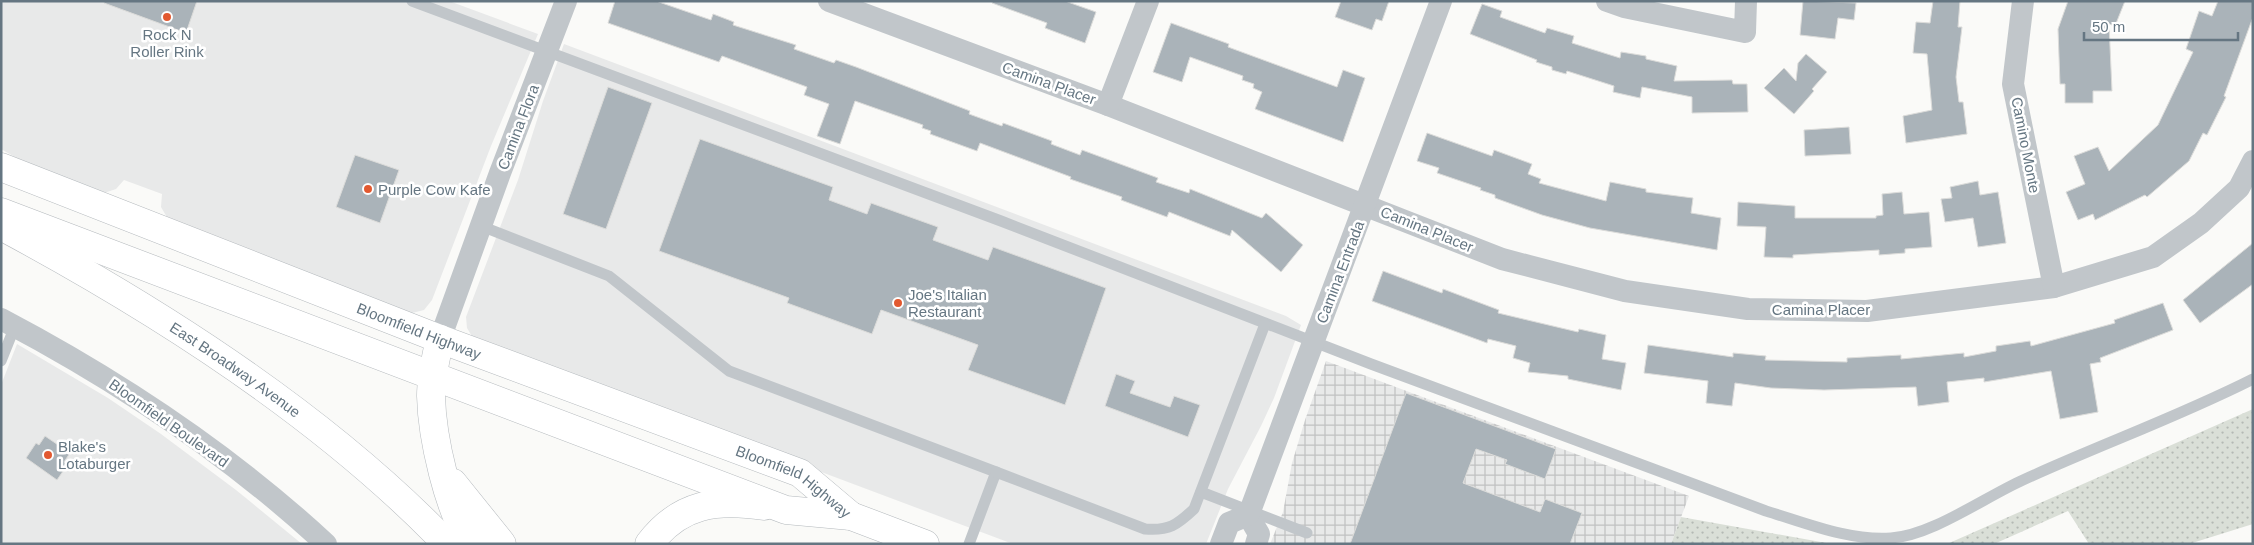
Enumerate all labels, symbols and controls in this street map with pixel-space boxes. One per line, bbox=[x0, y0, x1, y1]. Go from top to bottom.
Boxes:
scale bar bbox=[2084, 10, 2238, 42]
marker: Rock N Roller Rink bbox=[161, 11, 173, 23]
text: 50 m bbox=[2092, 18, 2125, 35]
place label: Rock N Roller Rink bbox=[130, 26, 204, 60]
street label: Camina Placer bbox=[1000, 58, 1098, 108]
street label: Camina Flora bbox=[494, 81, 542, 172]
street label: Camino Monte bbox=[2008, 96, 2044, 194]
place label: Purple Cow Kafe bbox=[378, 181, 491, 198]
marker: Purple Cow Kafe bbox=[362, 183, 374, 195]
street label: Camina Placer bbox=[1378, 203, 1476, 255]
street label: Camina Entrada bbox=[1313, 218, 1368, 326]
place label: Joe's Italian Restaurant bbox=[908, 286, 987, 320]
marker: Joe's Italian Restaurant bbox=[892, 297, 904, 309]
street label: Bloomfield Highway bbox=[355, 299, 484, 362]
street label: Camina Placer bbox=[1772, 301, 1870, 318]
street label: East Broadway Avenue bbox=[167, 318, 304, 420]
street label: Bloomfield Boulevard bbox=[106, 375, 232, 471]
place label: Blake's Lotaburger bbox=[58, 438, 131, 472]
street label: Bloomfield Highway bbox=[734, 441, 855, 521]
marker: Blake's Lotaburger bbox=[42, 449, 54, 461]

